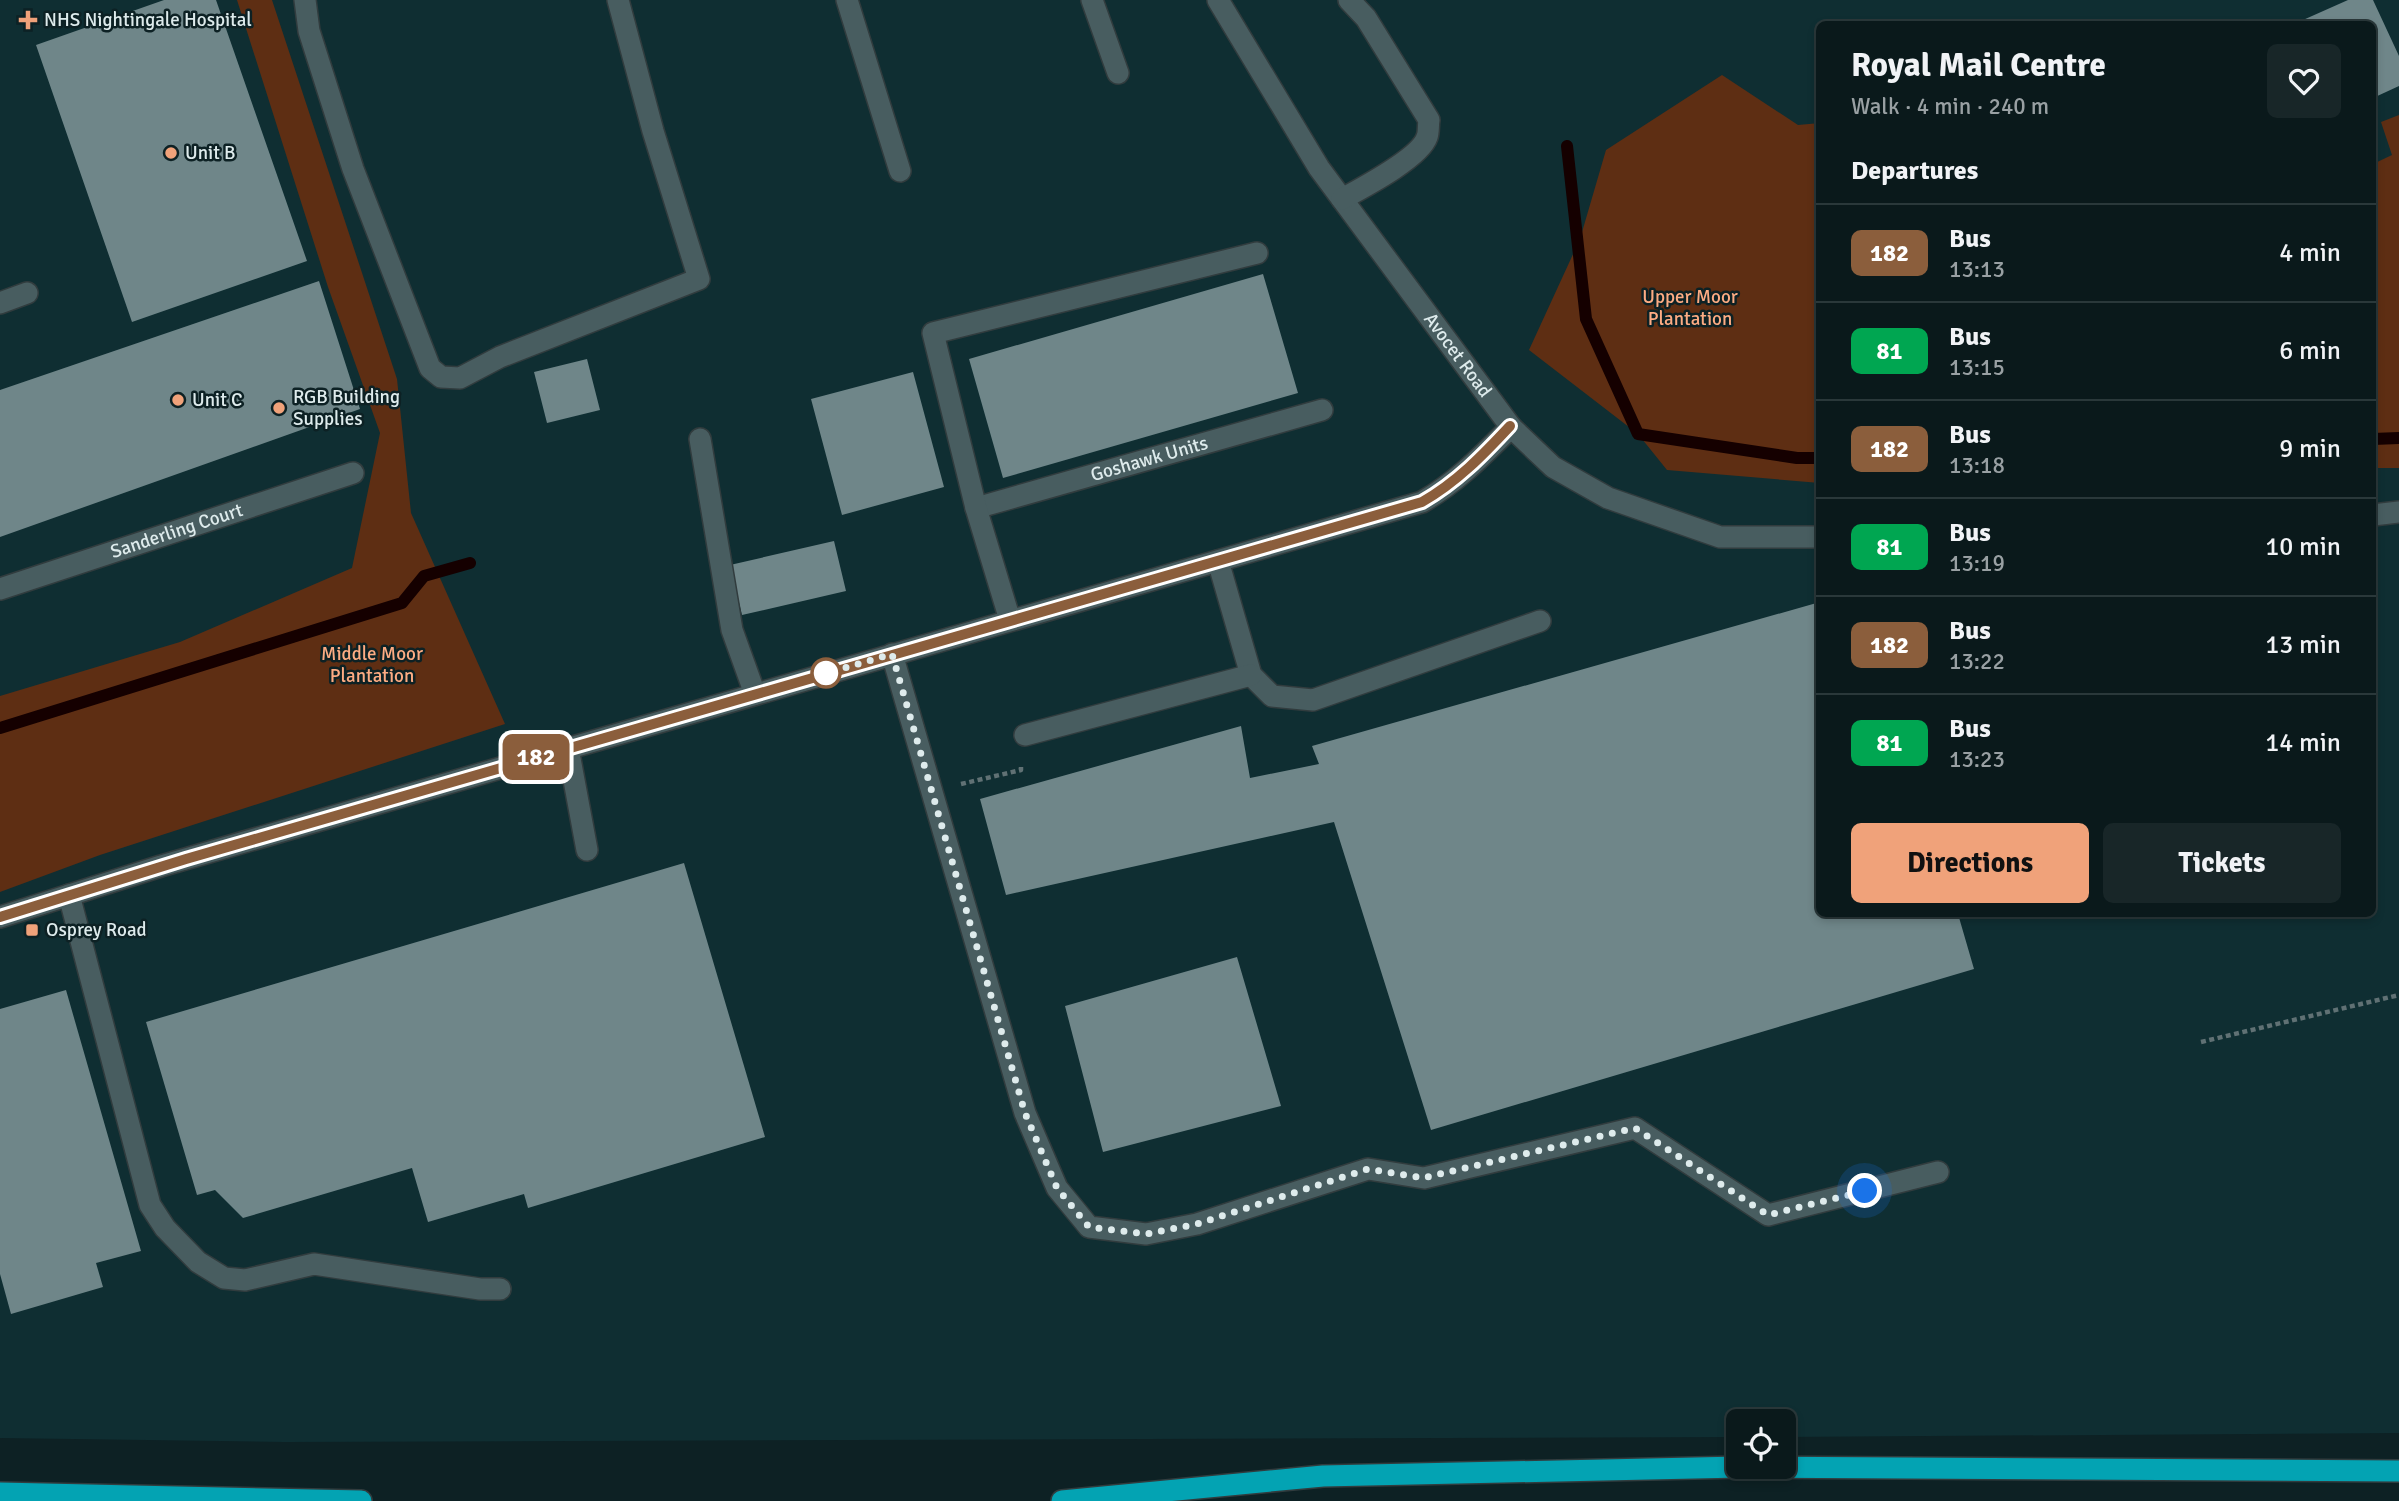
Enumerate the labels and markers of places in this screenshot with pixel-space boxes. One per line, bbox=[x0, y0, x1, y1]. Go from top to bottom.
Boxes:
place label: NHS Nightingale Hospital bbox=[44, 8, 252, 32]
marker: NHS Nightingale Hospital bbox=[18, 10, 38, 30]
place label: Unit B bbox=[185, 141, 235, 165]
marker: Unit B bbox=[163, 145, 179, 161]
place label: RGB Building Supplies bbox=[293, 385, 400, 431]
place label: Unit C bbox=[192, 388, 242, 412]
marker: Unit C bbox=[170, 392, 186, 408]
marker: RGB Building Supplies bbox=[271, 400, 287, 416]
unlabelled marker bbox=[811, 658, 841, 688]
place label: Osprey Road bbox=[46, 918, 147, 942]
marker: Osprey Road bbox=[24, 922, 40, 938]

